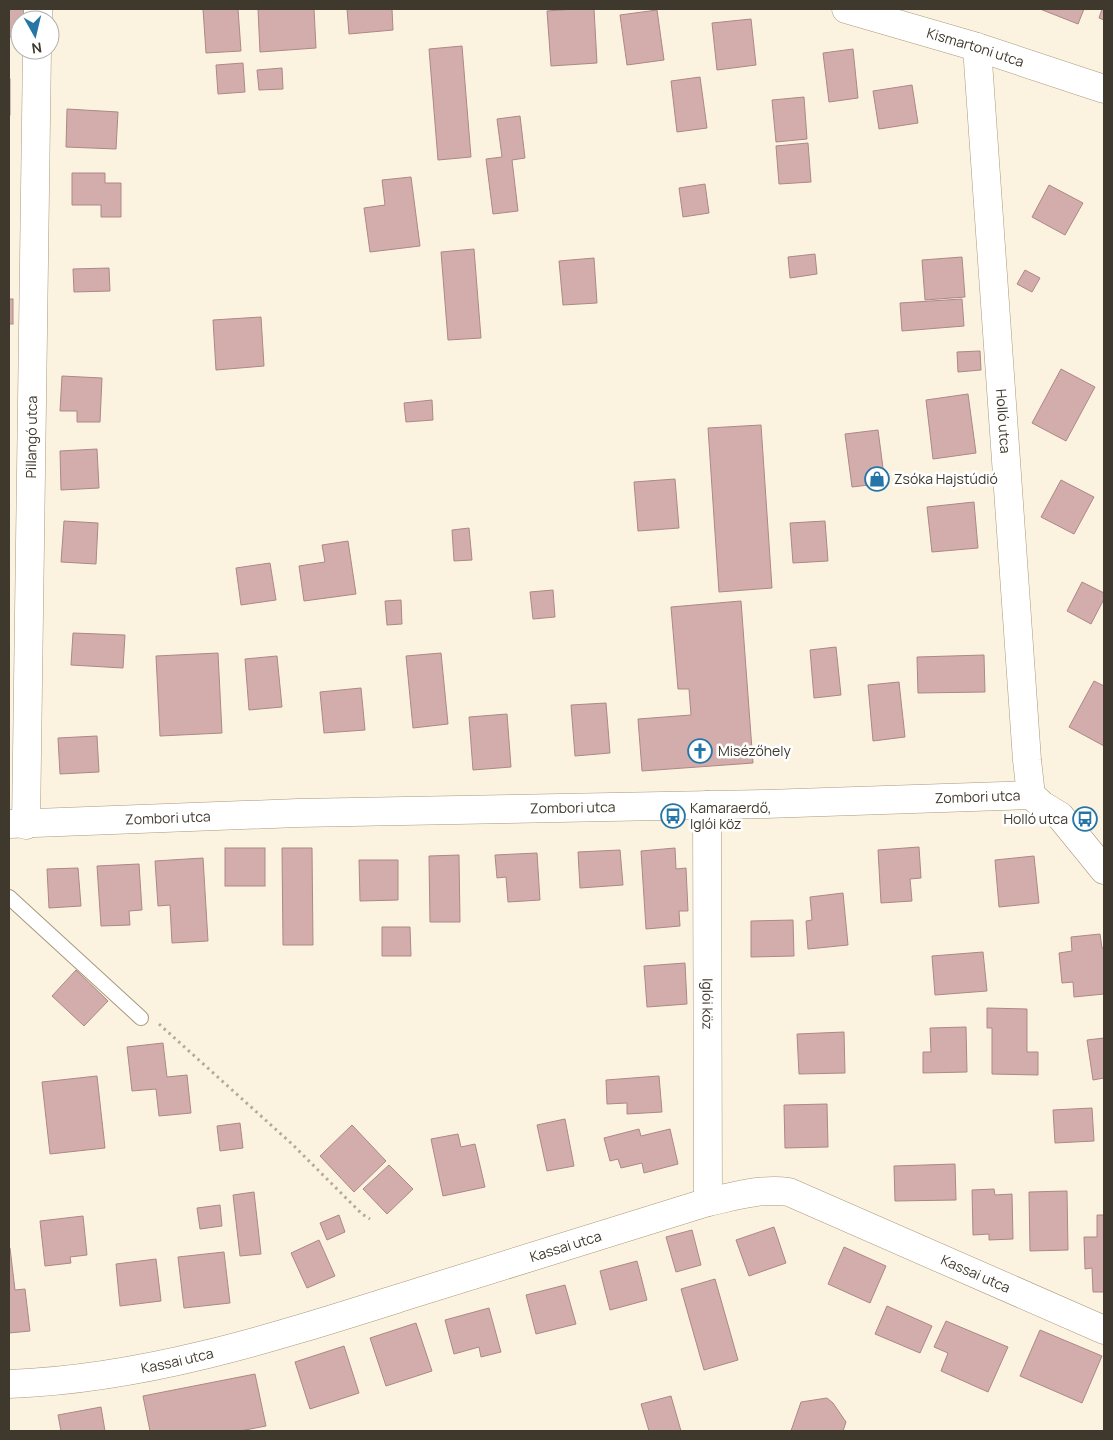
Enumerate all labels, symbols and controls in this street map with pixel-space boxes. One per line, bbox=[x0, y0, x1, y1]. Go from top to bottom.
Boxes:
north arrow bbox=[10, 10, 60, 60]
street label: Kismartoni utca bbox=[925, 23, 1027, 71]
text: N bbox=[31, 38, 43, 58]
street label: Holló utca bbox=[992, 388, 1015, 454]
street label: Pillangó utca bbox=[21, 395, 41, 479]
shop icon: Zsóka Hajstúdió bbox=[864, 466, 890, 492]
place label: Zsóka Hajstúdió bbox=[894, 469, 998, 488]
church icon: Misézőhely bbox=[687, 738, 713, 764]
place label: Misézőhely bbox=[718, 741, 791, 760]
street label: Zombori utca bbox=[934, 785, 1021, 807]
street label: Zombori utca bbox=[530, 797, 616, 818]
place label: Kamaraerdő, Iglói köz bbox=[690, 798, 771, 833]
bus stop icon: Kamaraerdő, Iglói köz bbox=[660, 803, 686, 829]
street label: Zombori utca bbox=[125, 806, 211, 829]
bus stop icon: Holló utca bbox=[1072, 806, 1098, 832]
place label: Holló utca bbox=[1003, 809, 1068, 828]
street label: Iglói köz bbox=[698, 978, 718, 1030]
street label: Kassai utca bbox=[527, 1226, 604, 1266]
street label: Kassai utca bbox=[938, 1250, 1013, 1297]
street label: Kassai utca bbox=[139, 1343, 215, 1377]

